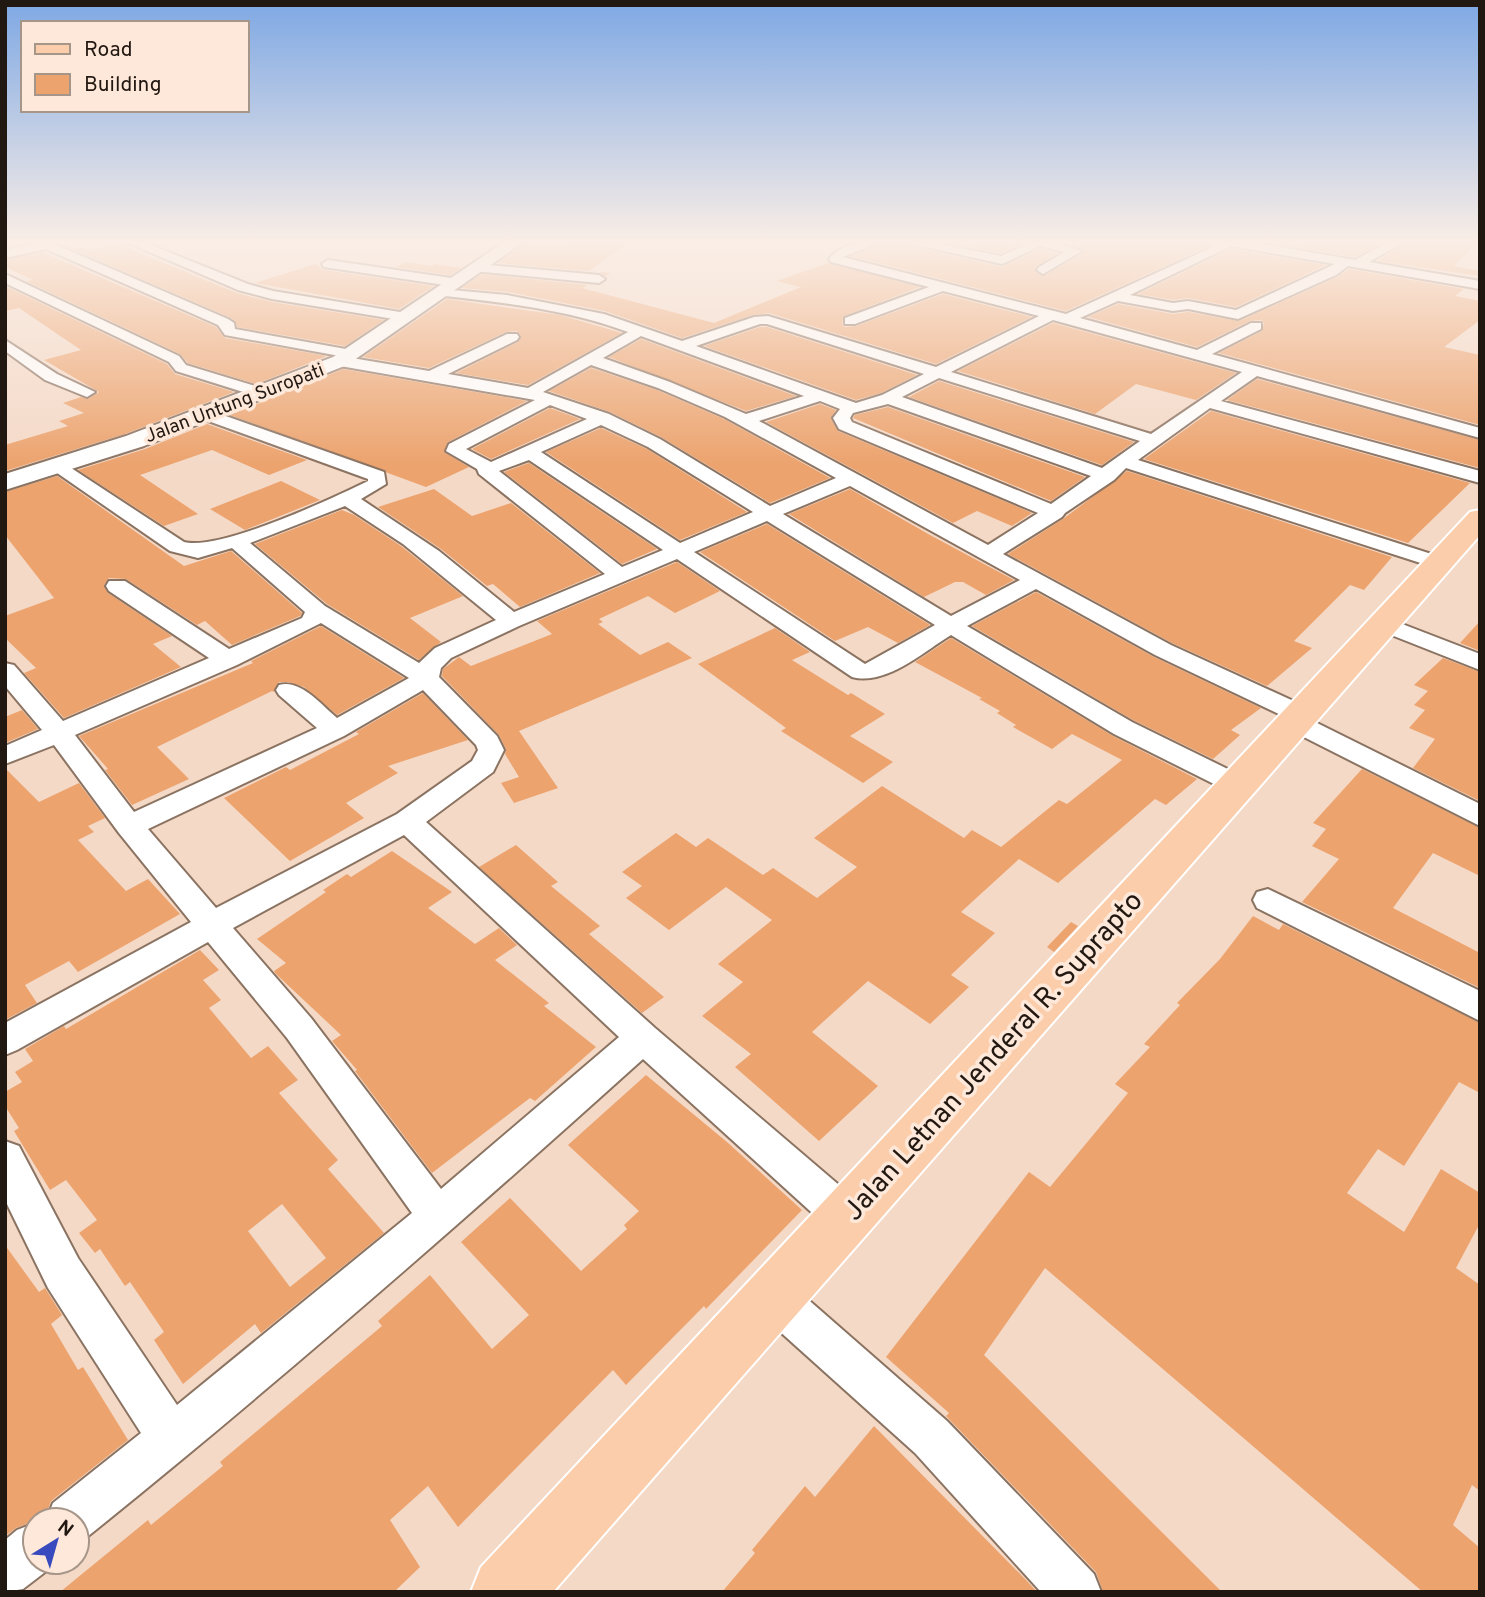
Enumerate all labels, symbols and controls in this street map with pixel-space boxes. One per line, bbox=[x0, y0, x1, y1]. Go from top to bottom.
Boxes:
legend bbox=[21, 21, 248, 112]
text: Road bbox=[84, 37, 133, 64]
text: Building bbox=[84, 72, 162, 99]
street label: Jalan Untung Suropati bbox=[142, 359, 328, 449]
street label: Jalan Letnan Jenderal R. Suprapto bbox=[837, 885, 1152, 1229]
north arrow bbox=[21, 1506, 91, 1576]
text: N bbox=[52, 1515, 78, 1543]

